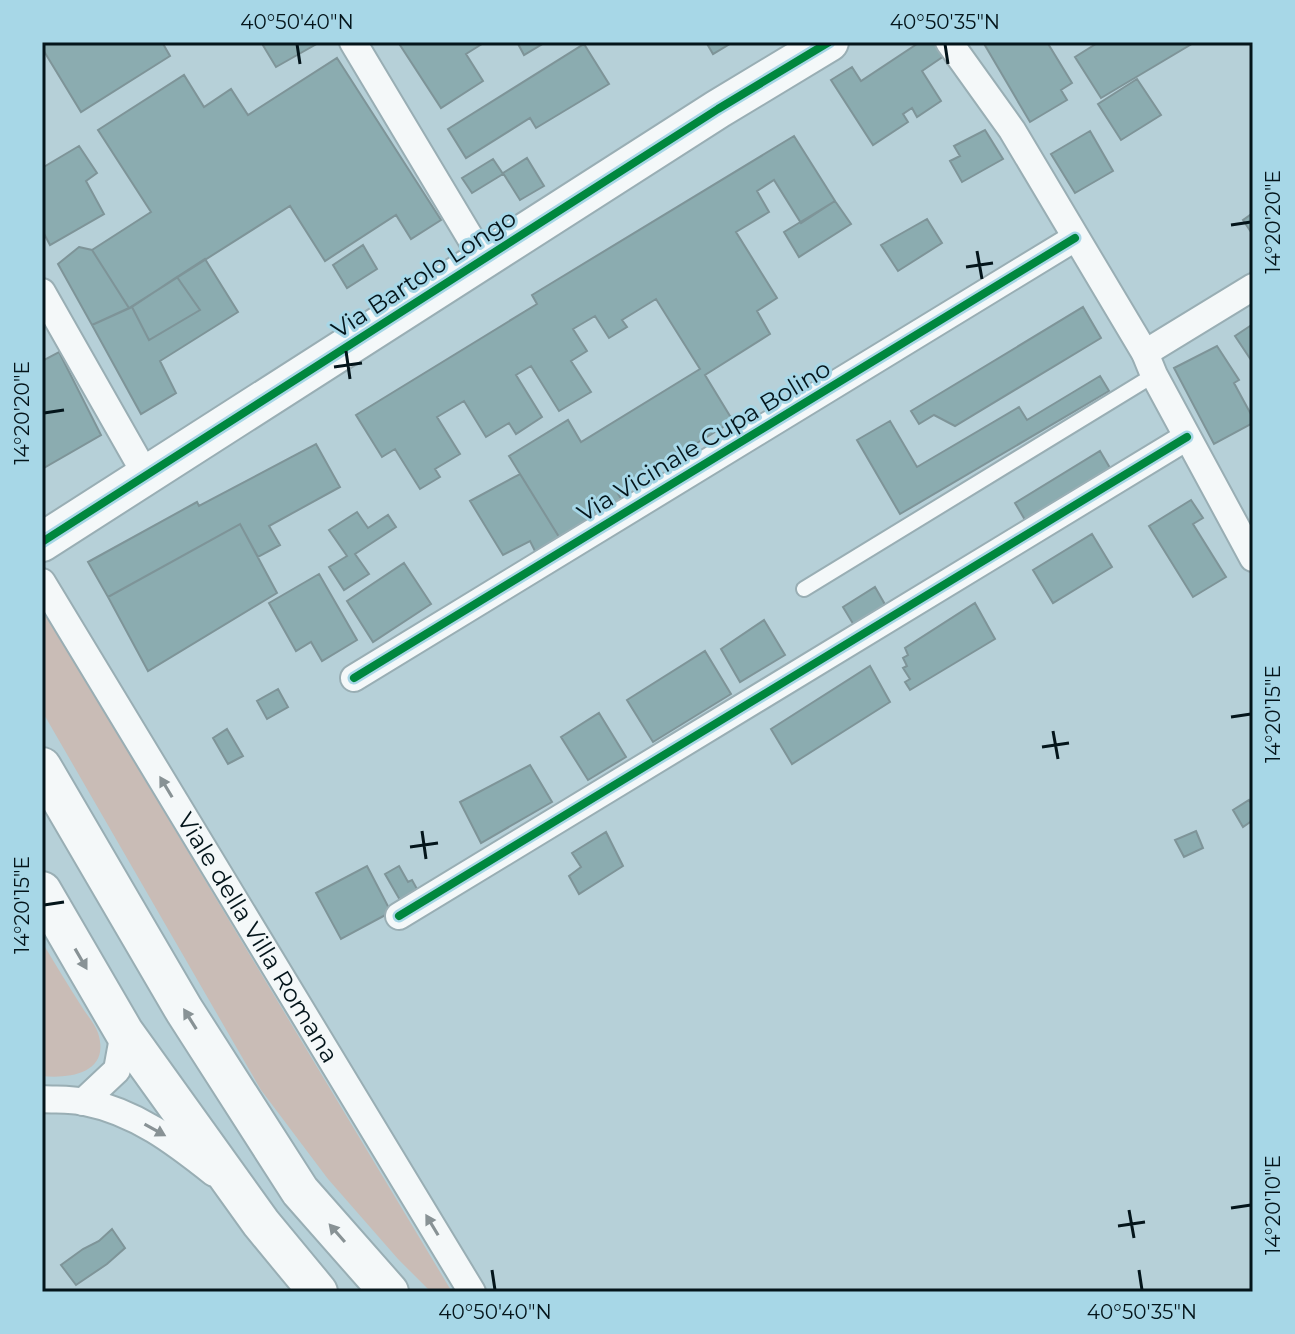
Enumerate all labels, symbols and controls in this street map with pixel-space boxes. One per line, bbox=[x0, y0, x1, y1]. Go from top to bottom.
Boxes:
text: 40°50'40"N bbox=[240, 10, 354, 34]
text: 40°50'35"N bbox=[890, 10, 1000, 34]
text: 14°20'20"E bbox=[1261, 170, 1285, 274]
street label: Via Bartolo Longo bbox=[326, 203, 522, 344]
street label: Via Vicinale Cupa Bolino bbox=[572, 353, 836, 528]
text: 14°20'20"E bbox=[10, 361, 34, 465]
text: 14°20'15"E bbox=[1261, 665, 1285, 763]
one-way arrow bbox=[160, 776, 174, 798]
street label: Viale della Villa Romana bbox=[171, 807, 345, 1068]
text: 14°20'15"E bbox=[10, 856, 34, 954]
one-way arrow bbox=[74, 947, 88, 970]
one-way arrow bbox=[183, 1009, 198, 1030]
one-way arrow bbox=[144, 1124, 167, 1137]
text: 14°20'10"E bbox=[1261, 1155, 1285, 1255]
one-way arrow bbox=[425, 1214, 439, 1236]
one-way arrow bbox=[329, 1224, 346, 1244]
text: 40°50'40"N bbox=[438, 1300, 552, 1324]
text: 40°50'35"N bbox=[1087, 1300, 1197, 1324]

